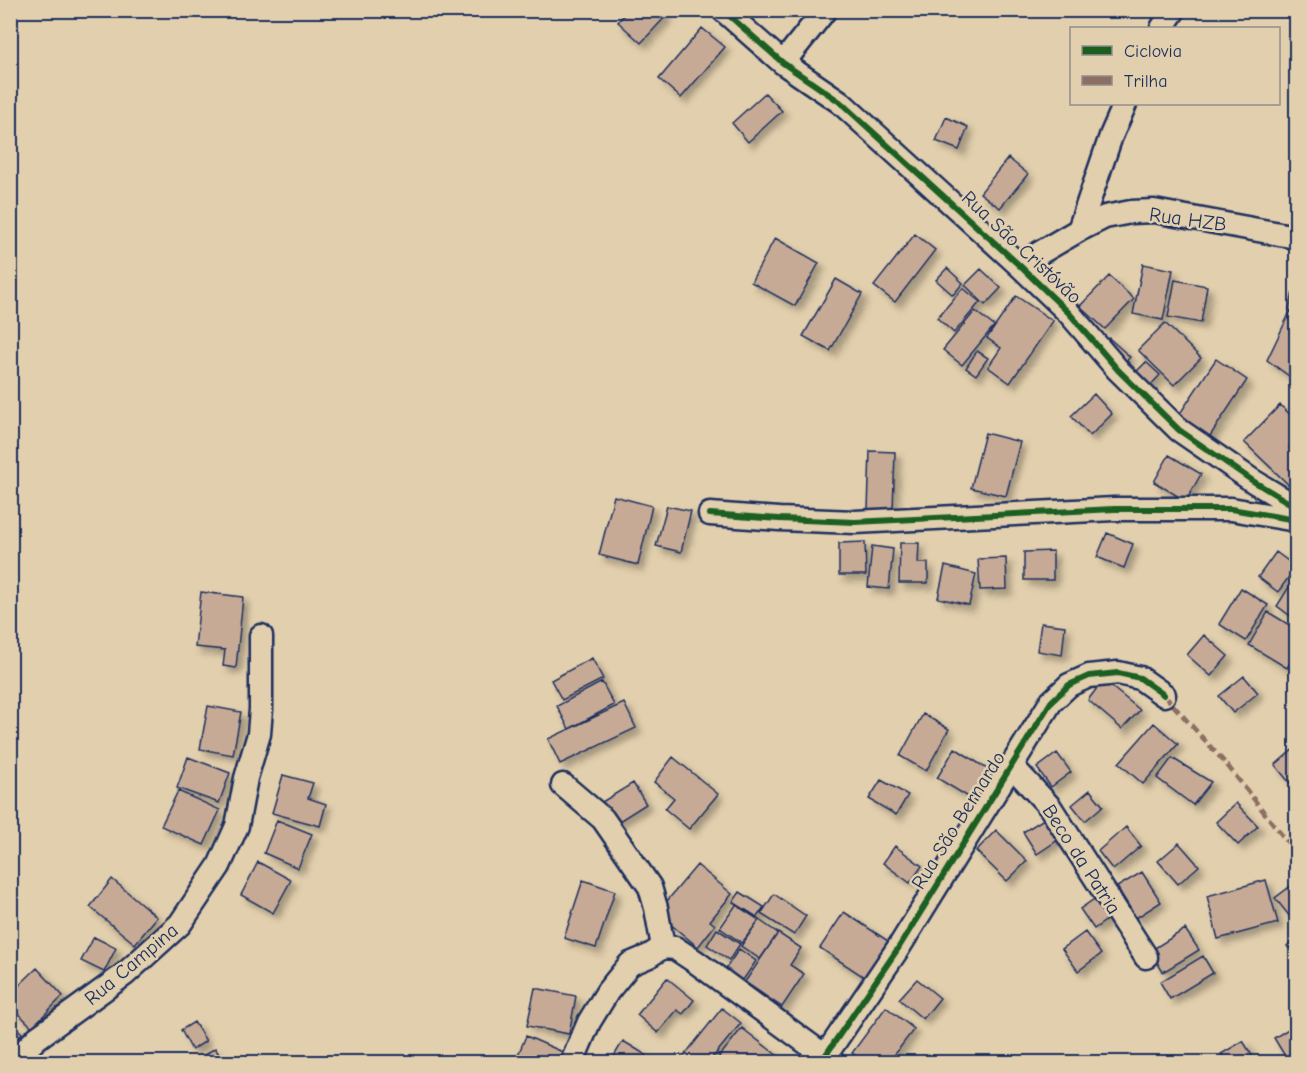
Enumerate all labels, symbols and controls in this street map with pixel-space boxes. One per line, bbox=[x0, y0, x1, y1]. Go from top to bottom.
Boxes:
legend bbox=[1070, 27, 1280, 105]
text: Ciclovia bbox=[1124, 41, 1182, 62]
text: Trilha bbox=[1124, 71, 1168, 92]
street label: Rua São Cristóvão bbox=[957, 186, 1086, 309]
street label: Rua HZB bbox=[1148, 203, 1228, 236]
street label: Rua São Bernardo bbox=[907, 747, 1010, 893]
street label: Beco da Patria bbox=[1038, 800, 1126, 918]
street label: Rua Campina bbox=[80, 919, 183, 1010]

